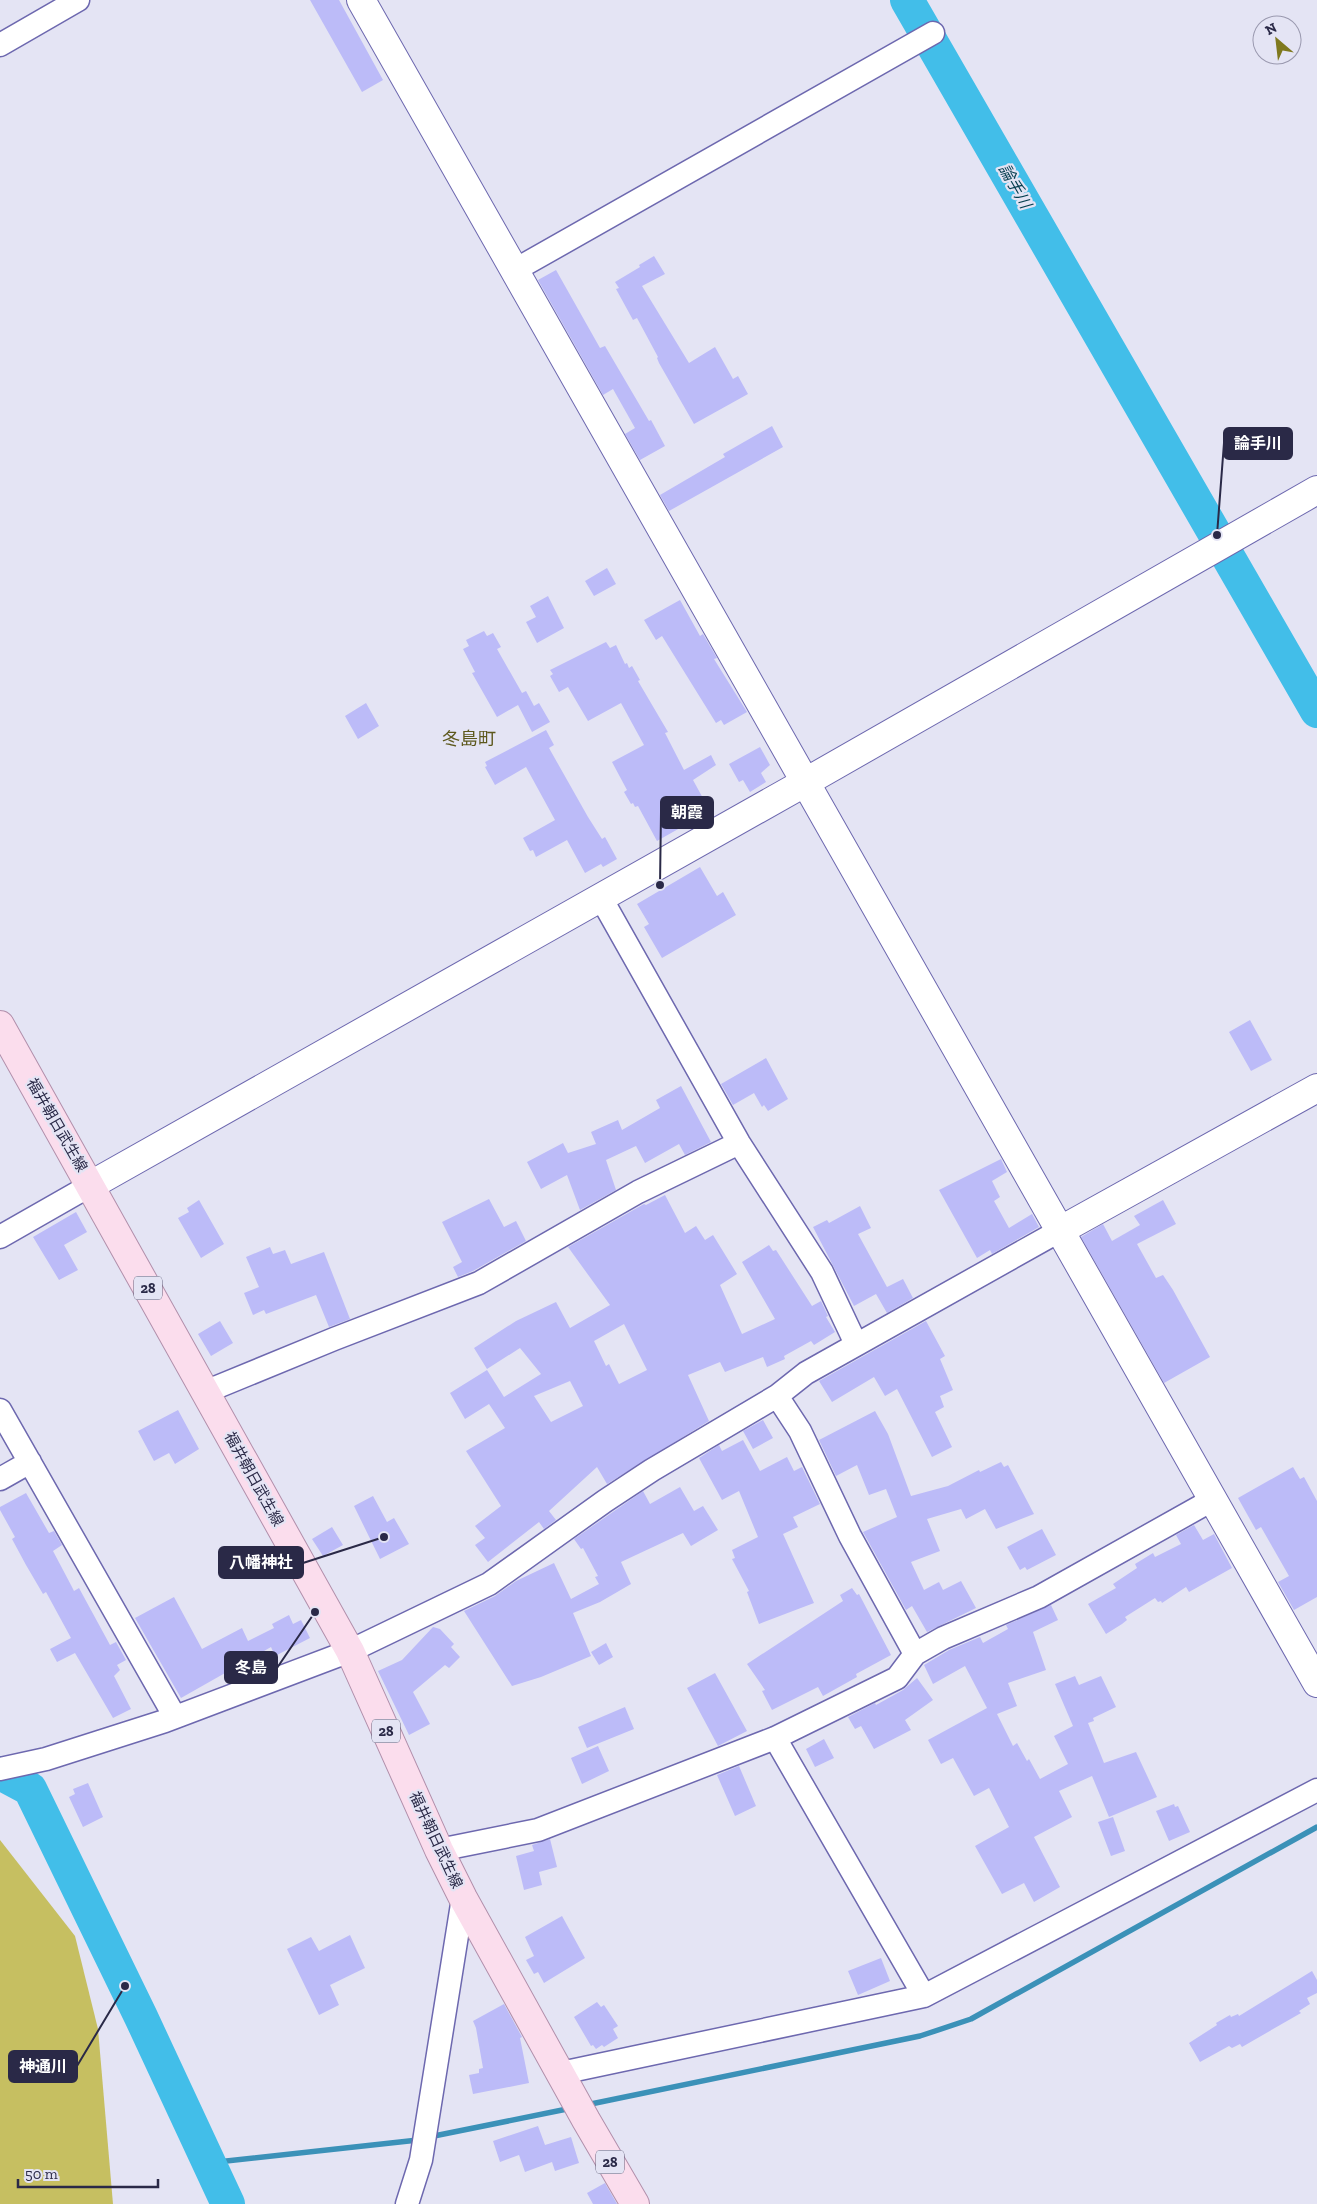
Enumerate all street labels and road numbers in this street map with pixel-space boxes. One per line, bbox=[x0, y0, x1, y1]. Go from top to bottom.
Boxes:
street label: 福井朝日武生線 bbox=[23, 1075, 91, 1175]
road number: 28 bbox=[134, 1276, 162, 1300]
street label: 福井朝日武生線 bbox=[221, 1429, 287, 1529]
road number: 28 bbox=[372, 1720, 400, 1742]
street label: 福井朝日武生線 bbox=[406, 1789, 466, 1891]
road number: 28 bbox=[596, 2150, 624, 2174]

